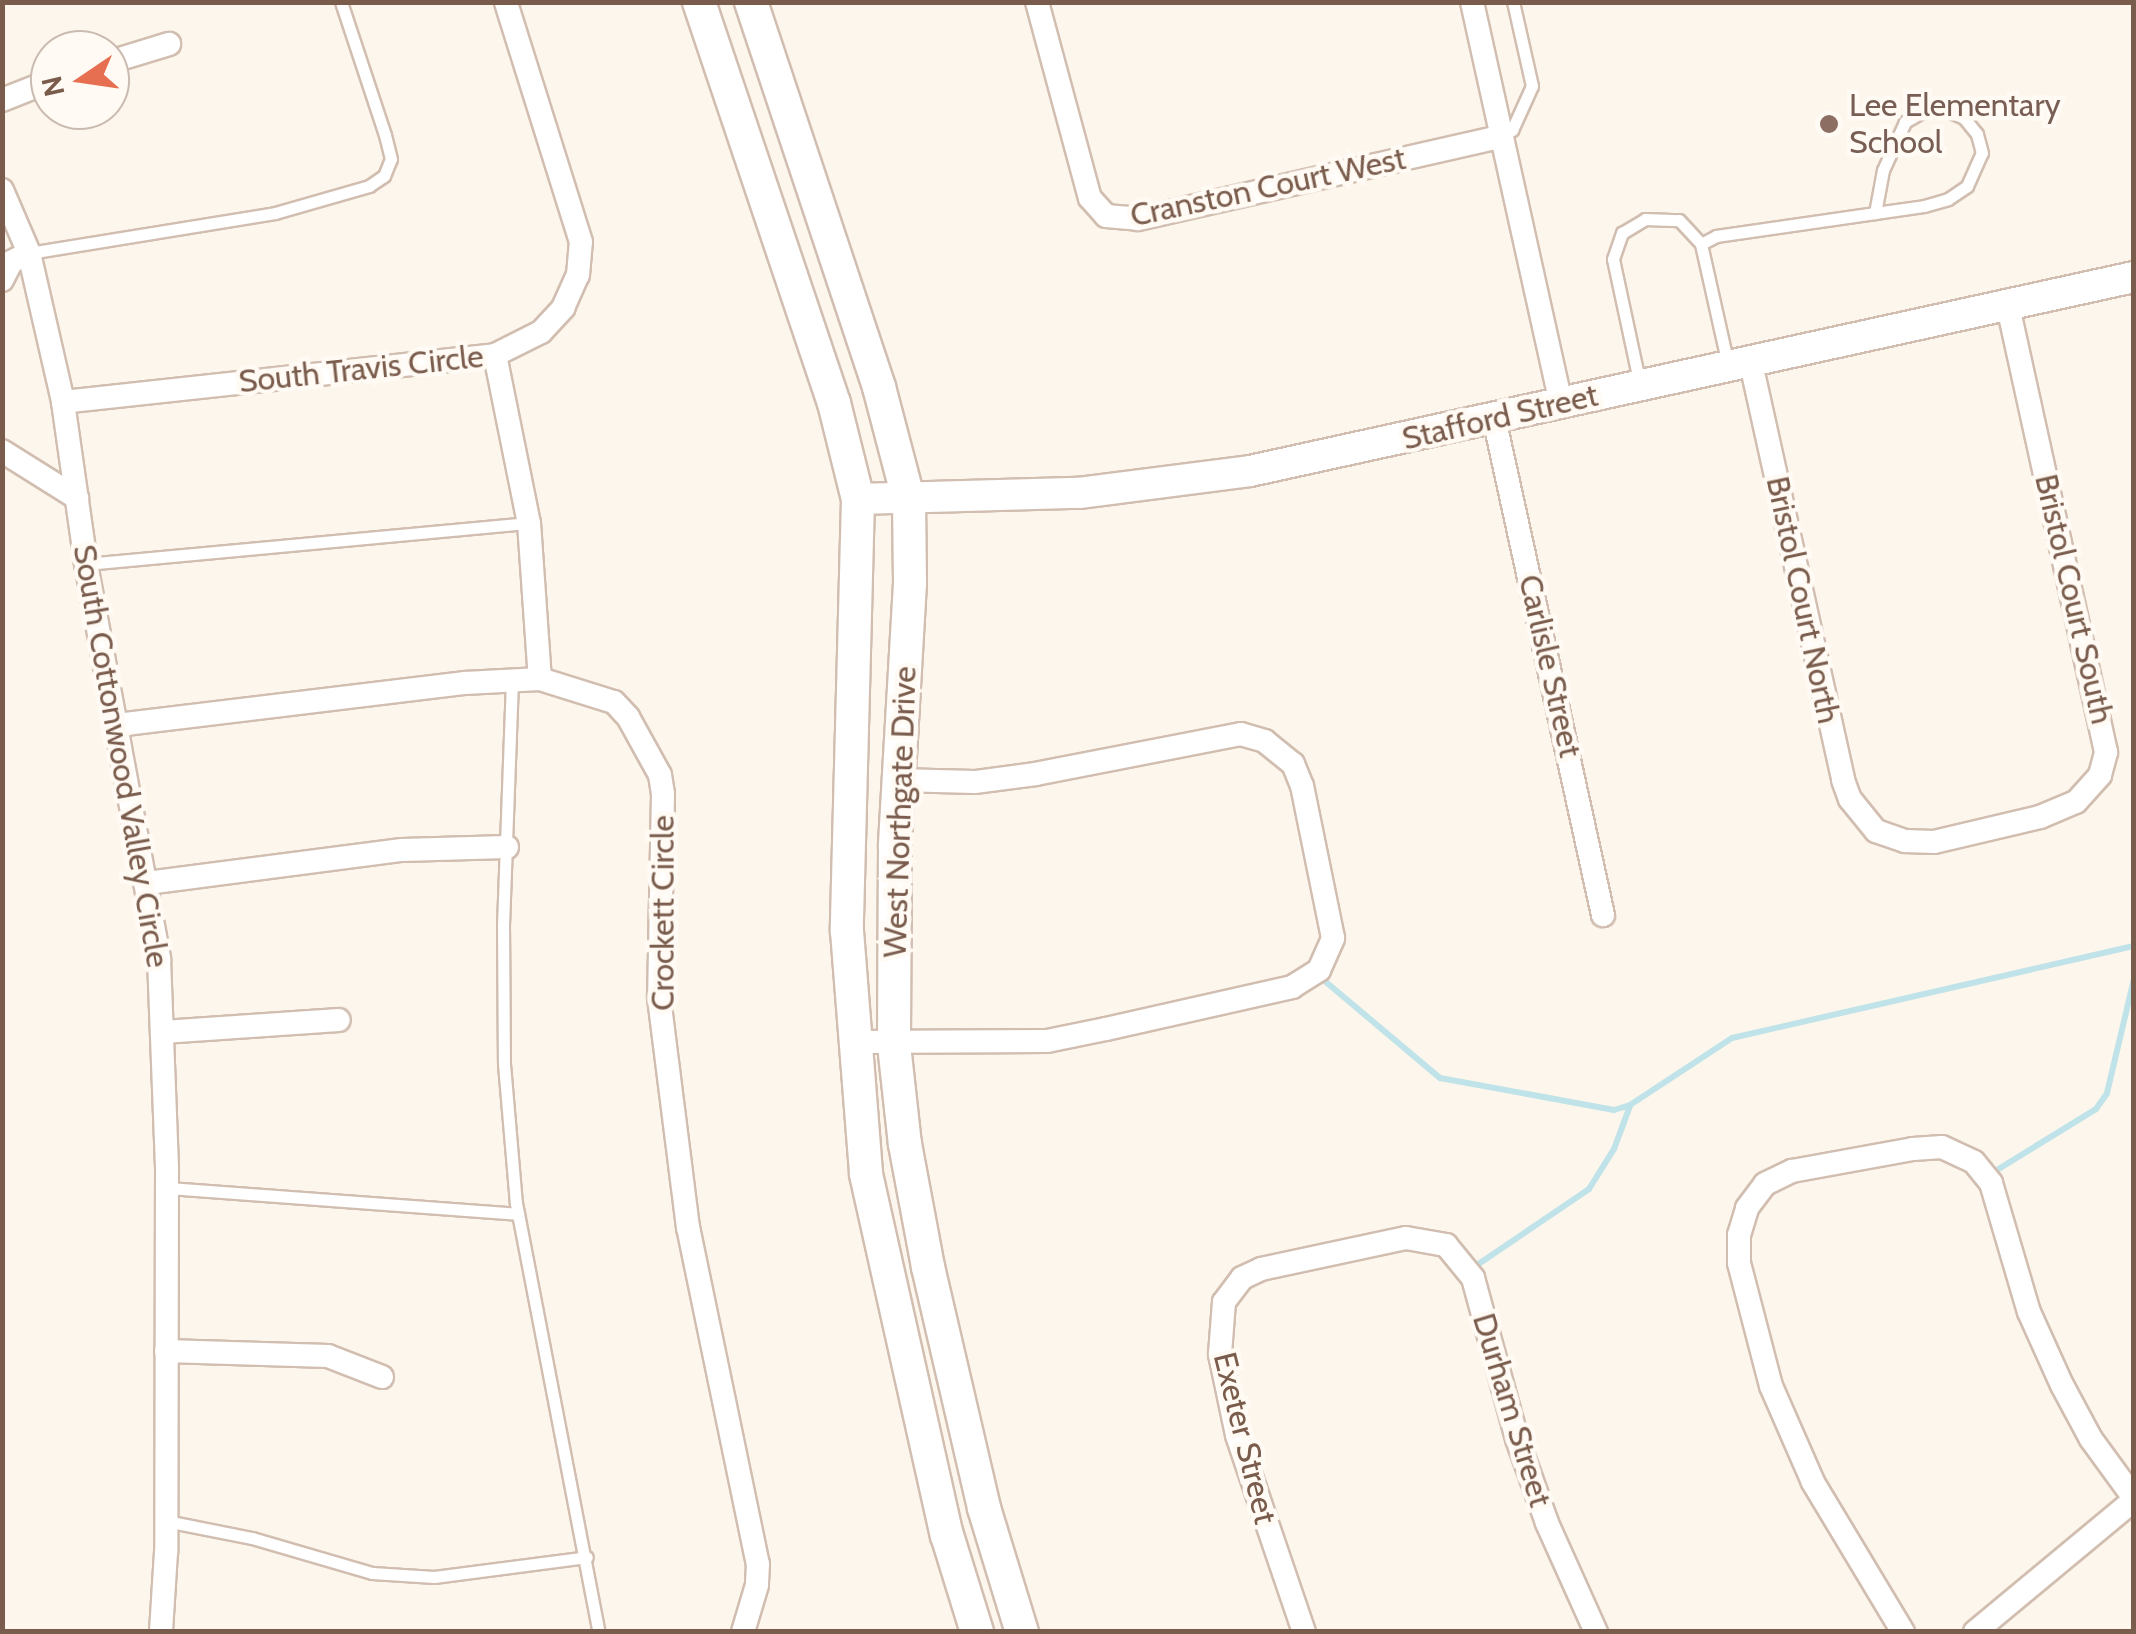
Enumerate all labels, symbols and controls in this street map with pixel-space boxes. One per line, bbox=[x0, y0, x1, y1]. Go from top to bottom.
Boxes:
north arrow bbox=[30, 30, 130, 130]
text: N bbox=[34, 73, 72, 100]
place label: Lee Elementary School bbox=[1849, 87, 2061, 162]
marker: Lee Elementary School bbox=[1818, 113, 1840, 135]
street label: Cranston Court West bbox=[1127, 139, 1409, 235]
street label: South Travis Circle bbox=[237, 337, 485, 401]
street label: Stafford Street bbox=[1398, 376, 1602, 458]
street label: Bristol Court South bbox=[2027, 470, 2121, 728]
street label: Bristol Court North bbox=[1758, 473, 1848, 727]
street label: South Cottonwood Valley Circle bbox=[65, 542, 177, 970]
street label: Carlisle Street bbox=[1510, 571, 1590, 761]
street label: West Northgate Drive bbox=[876, 666, 924, 958]
street label: Crockett Circle bbox=[644, 815, 682, 1011]
street label: Durham Street bbox=[1464, 1309, 1560, 1511]
street label: Exeter Street bbox=[1205, 1348, 1285, 1528]

